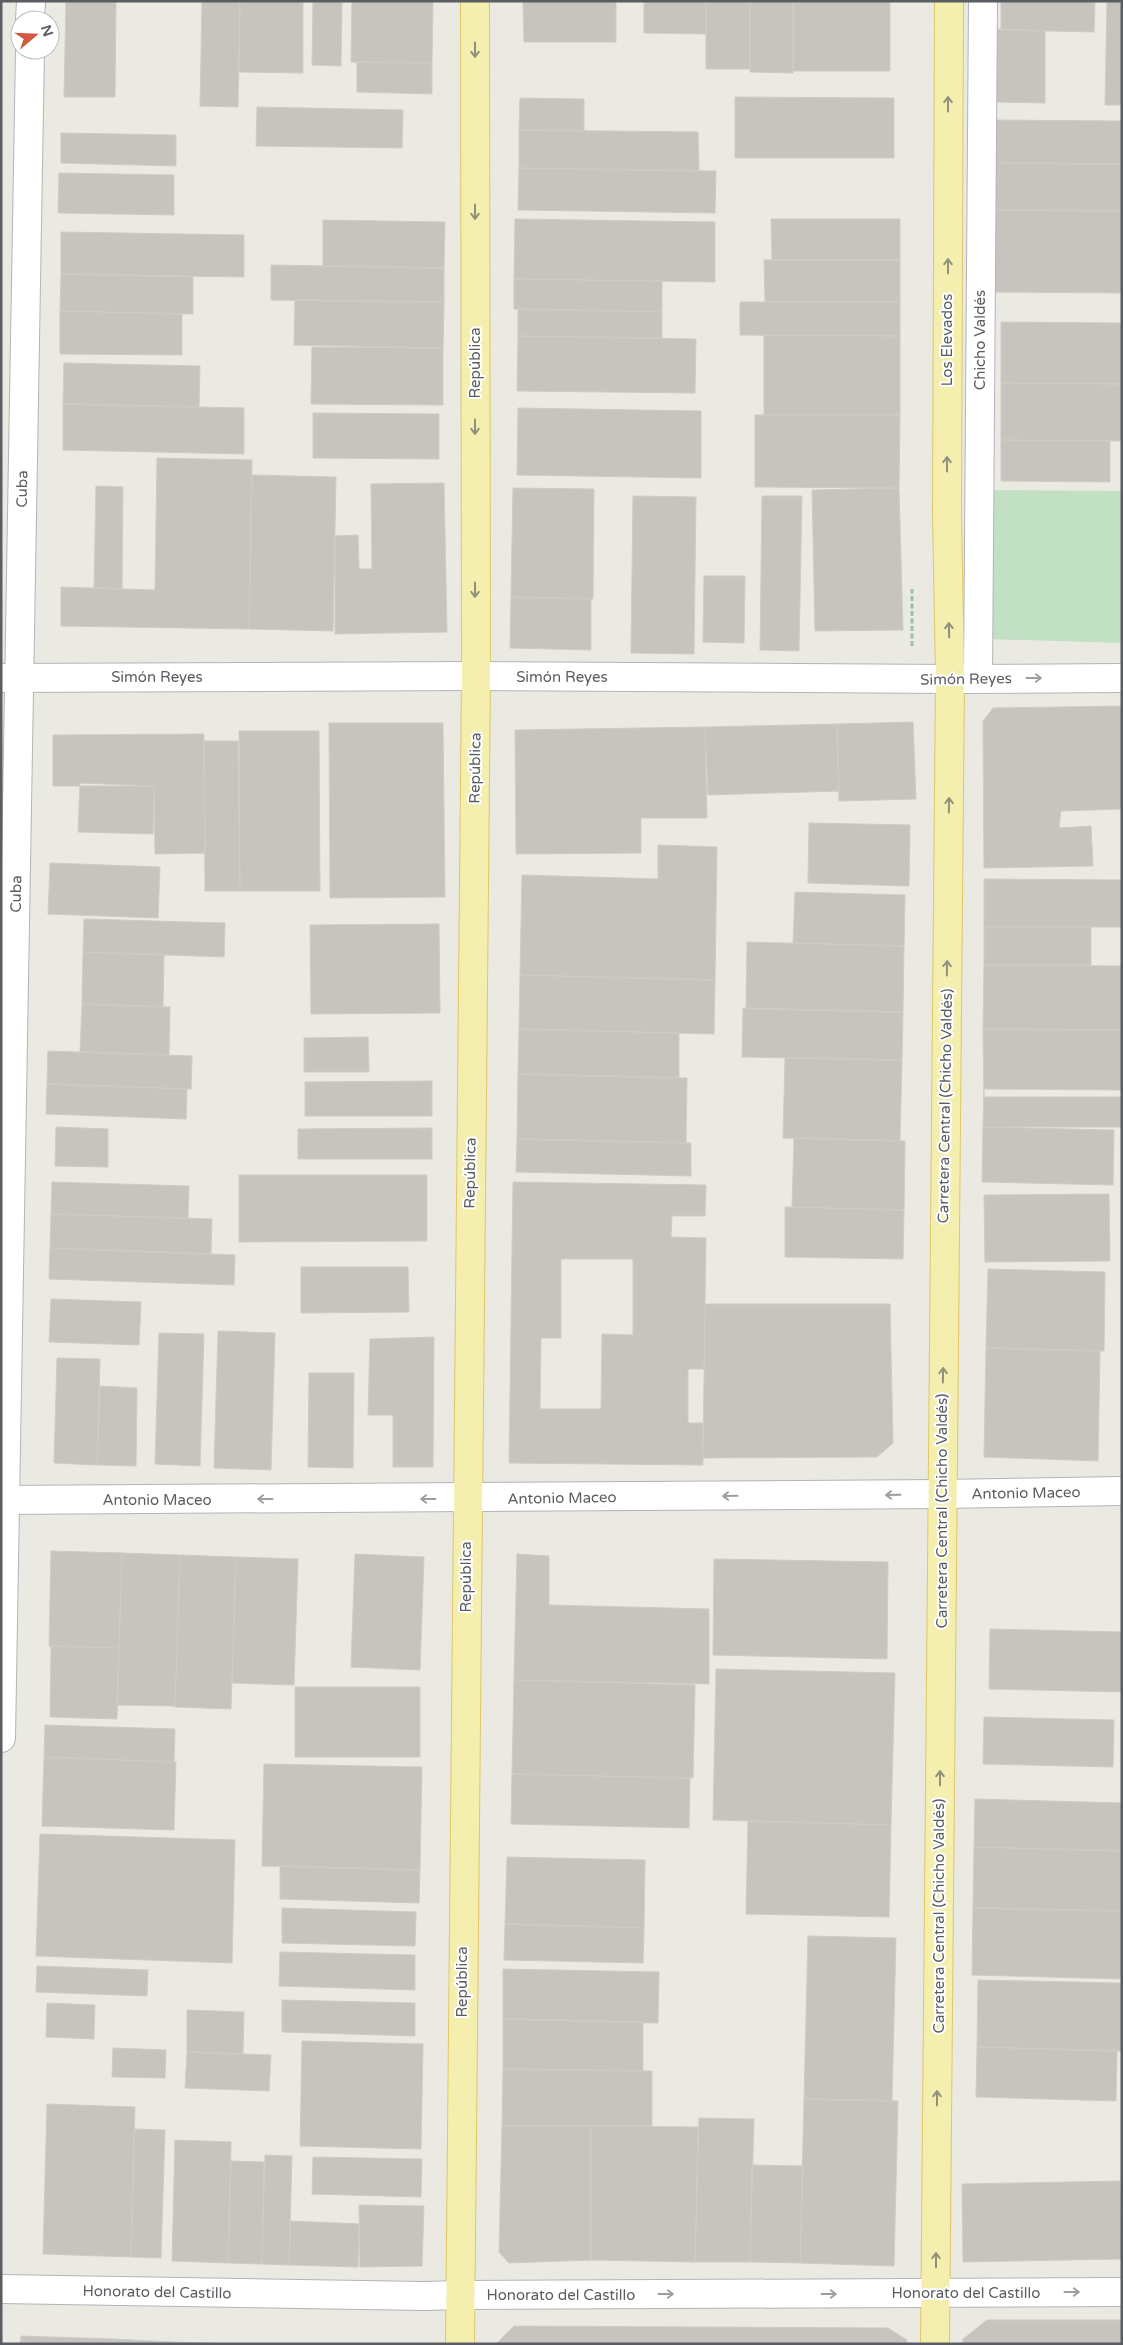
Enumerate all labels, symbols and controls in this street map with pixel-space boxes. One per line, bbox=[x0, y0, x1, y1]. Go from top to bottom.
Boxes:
north arrow bbox=[10, 10, 60, 60]
text: N bbox=[37, 23, 57, 39]
one-way arrow bbox=[470, 42, 480, 58]
one-way arrow bbox=[943, 96, 953, 112]
one-way arrow bbox=[470, 204, 480, 220]
one-way arrow bbox=[943, 259, 953, 275]
street label: Chicho Valdés bbox=[971, 290, 989, 390]
street label: Los Elevados bbox=[938, 294, 956, 386]
street label: República bbox=[466, 327, 484, 399]
one-way arrow bbox=[470, 419, 480, 435]
one-way arrow bbox=[942, 456, 952, 472]
street label: Cuba bbox=[13, 470, 31, 508]
one-way arrow bbox=[470, 582, 480, 598]
one-way arrow bbox=[944, 622, 954, 638]
street label: Simón Reyes bbox=[111, 668, 203, 686]
street label: Simón Reyes bbox=[516, 668, 608, 686]
street label: Simón Reyes bbox=[920, 669, 1012, 689]
one-way arrow bbox=[1025, 673, 1041, 683]
street label: República bbox=[465, 732, 485, 804]
one-way arrow bbox=[944, 798, 953, 814]
street label: Cuba bbox=[7, 875, 25, 913]
one-way arrow bbox=[942, 960, 952, 976]
street label: Carretera Central (Chicho Valdés) bbox=[934, 988, 956, 1224]
street label: República bbox=[460, 1137, 480, 1209]
one-way arrow bbox=[938, 1368, 948, 1384]
street label: Carretera Central (Chicho Valdés) bbox=[933, 1393, 951, 1629]
street label: Antonio Maceo bbox=[971, 1483, 1081, 1503]
street label: Antonio Maceo bbox=[507, 1488, 617, 1508]
one-way arrow bbox=[885, 1490, 901, 1500]
street label: Antonio Maceo bbox=[102, 1491, 212, 1509]
one-way arrow bbox=[722, 1491, 738, 1501]
one-way arrow bbox=[257, 1494, 274, 1504]
one-way arrow bbox=[420, 1494, 436, 1504]
street label: República bbox=[457, 1541, 475, 1613]
one-way arrow bbox=[935, 1770, 945, 1786]
street label: Carretera Central (Chicho Valdés) bbox=[930, 1798, 948, 2034]
street label: República bbox=[453, 1946, 471, 2018]
one-way arrow bbox=[932, 2090, 942, 2106]
one-way arrow bbox=[931, 2252, 941, 2268]
street label: Honorato del Castillo bbox=[82, 2282, 232, 2302]
street label: Honorato del Castillo bbox=[892, 2284, 1040, 2302]
street label: Honorato del Castillo bbox=[487, 2286, 635, 2304]
one-way arrow bbox=[1064, 2287, 1080, 2297]
one-way arrow bbox=[658, 2289, 674, 2299]
one-way arrow bbox=[820, 2289, 836, 2299]

